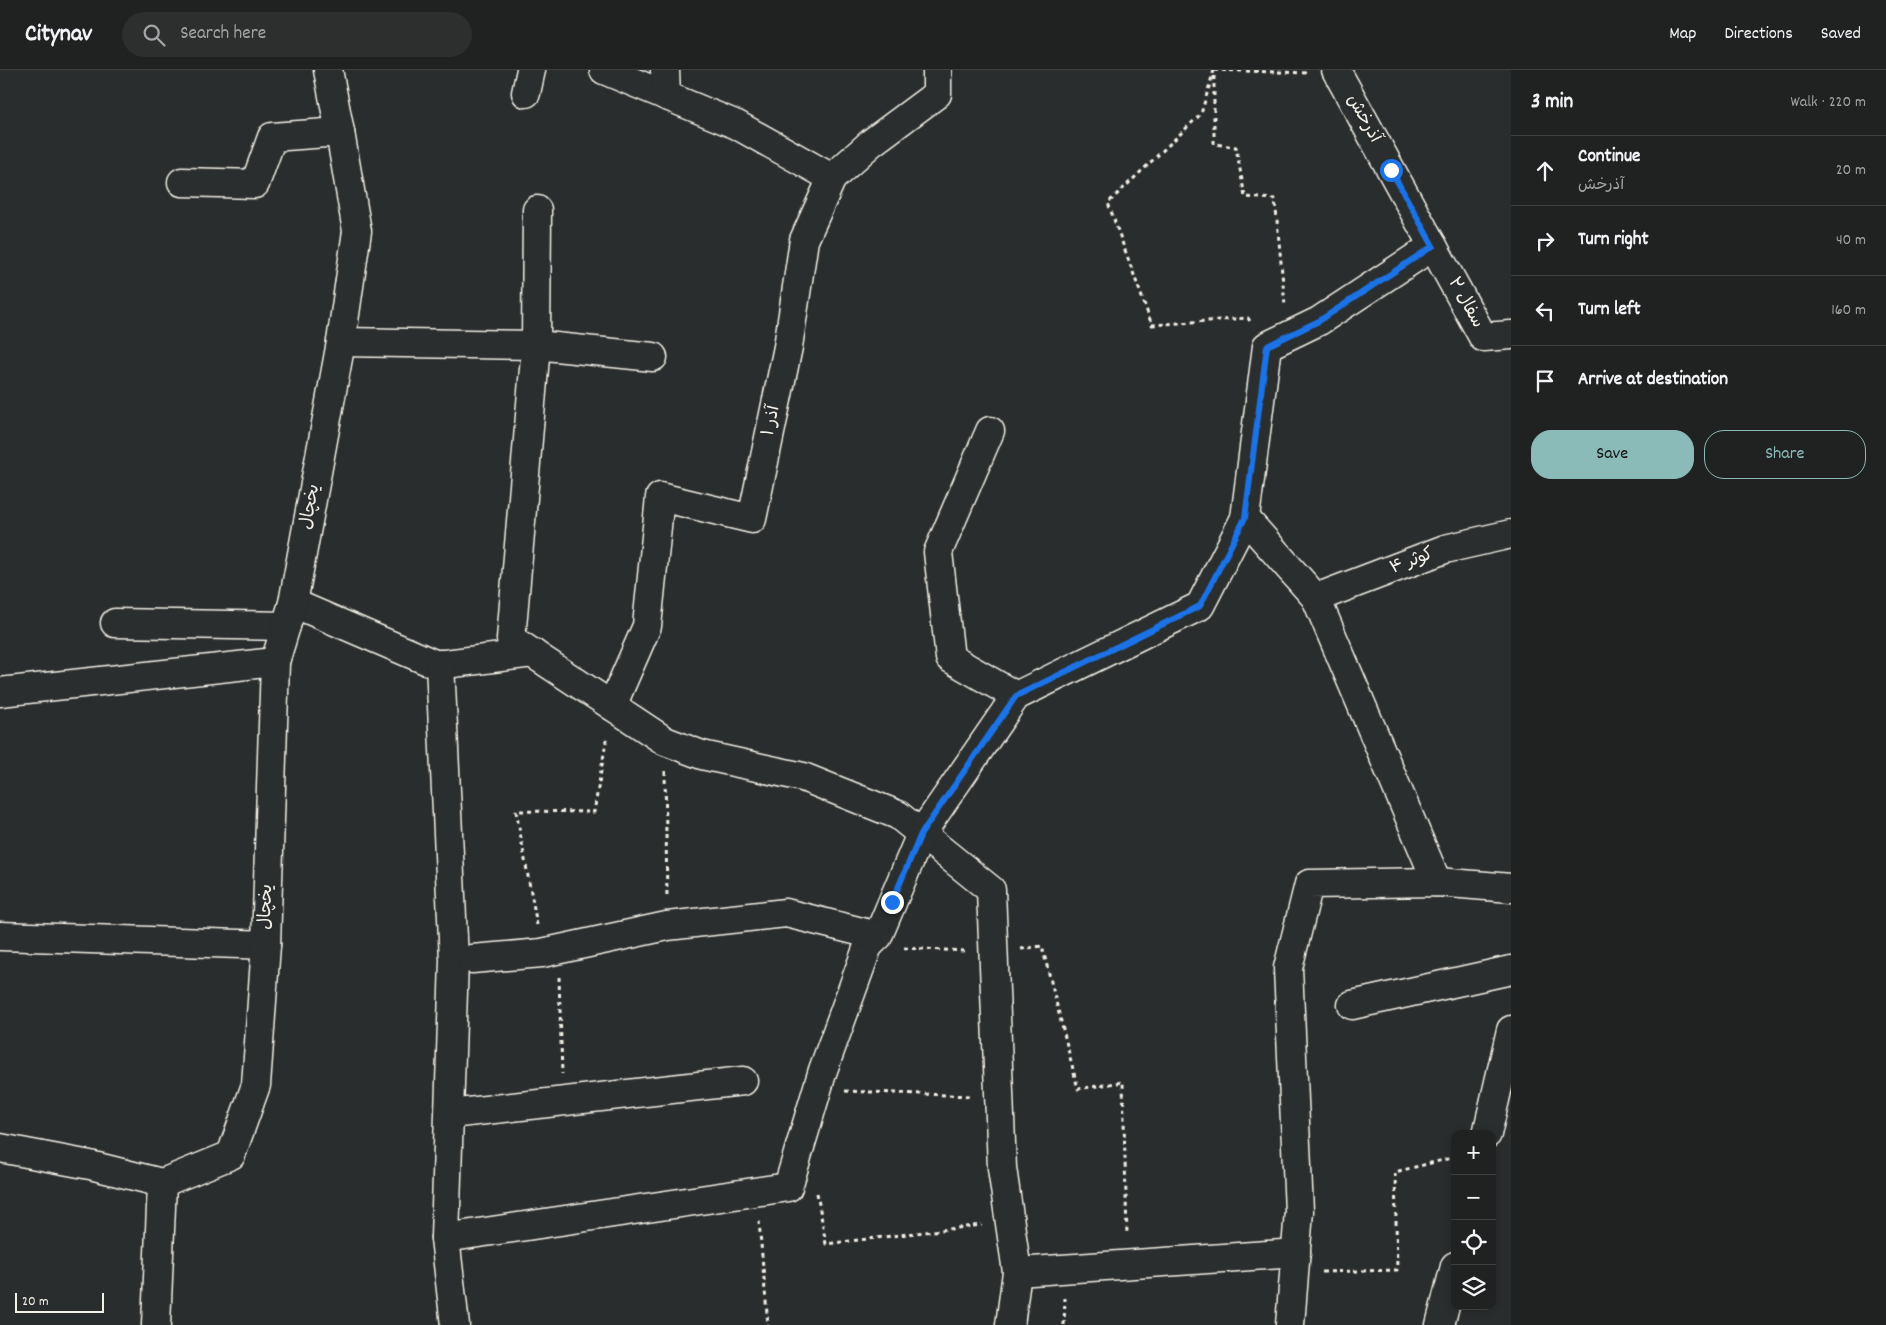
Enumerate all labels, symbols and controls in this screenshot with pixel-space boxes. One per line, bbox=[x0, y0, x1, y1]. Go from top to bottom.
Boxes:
search box bbox=[122, 12, 472, 57]
text: Citynav bbox=[25, 18, 92, 52]
icon: search bbox=[140, 21, 168, 49]
text: Search here bbox=[180, 21, 266, 48]
text: Map bbox=[1669, 22, 1696, 47]
text: Directions bbox=[1724, 22, 1793, 47]
text: Saved bbox=[1821, 22, 1861, 47]
text: 3 min bbox=[1531, 88, 1573, 118]
street label: آذرخش bbox=[1339, 90, 1387, 149]
text: Walk · 220 m bbox=[1791, 91, 1866, 114]
text: Continue bbox=[1578, 144, 1640, 171]
icon: ahead bbox=[1531, 157, 1559, 185]
route start bbox=[1380, 159, 1403, 182]
text: 20 m bbox=[1836, 159, 1866, 182]
text: آذرخش bbox=[1578, 174, 1624, 197]
icon: right bbox=[1531, 227, 1559, 255]
text: Turn right bbox=[1578, 227, 1649, 254]
text: 40 m bbox=[1836, 229, 1866, 252]
street label: سفال ۲ bbox=[1441, 273, 1489, 333]
icon: left bbox=[1531, 297, 1559, 325]
text: Turn left bbox=[1578, 297, 1641, 324]
text: 160 m bbox=[1831, 299, 1866, 322]
icon: arrive bbox=[1531, 367, 1559, 395]
text: Arrive at destination bbox=[1578, 367, 1728, 394]
street label: آذر ۱ bbox=[757, 402, 788, 439]
button: Save bbox=[1531, 430, 1694, 479]
button: Share bbox=[1704, 430, 1866, 479]
street label: یخچال bbox=[295, 482, 327, 532]
street label: کوثر ۴ bbox=[1387, 542, 1438, 582]
street label: یخچال bbox=[254, 884, 280, 930]
route end bbox=[881, 891, 904, 914]
map controls bbox=[1451, 1130, 1496, 1310]
button: + bbox=[1451, 1130, 1496, 1175]
button: − bbox=[1451, 1175, 1496, 1220]
button: locate bbox=[1451, 1220, 1496, 1265]
button: layers bbox=[1451, 1265, 1496, 1310]
scale bar bbox=[15, 1290, 104, 1313]
text: 20 m bbox=[22, 1292, 49, 1312]

